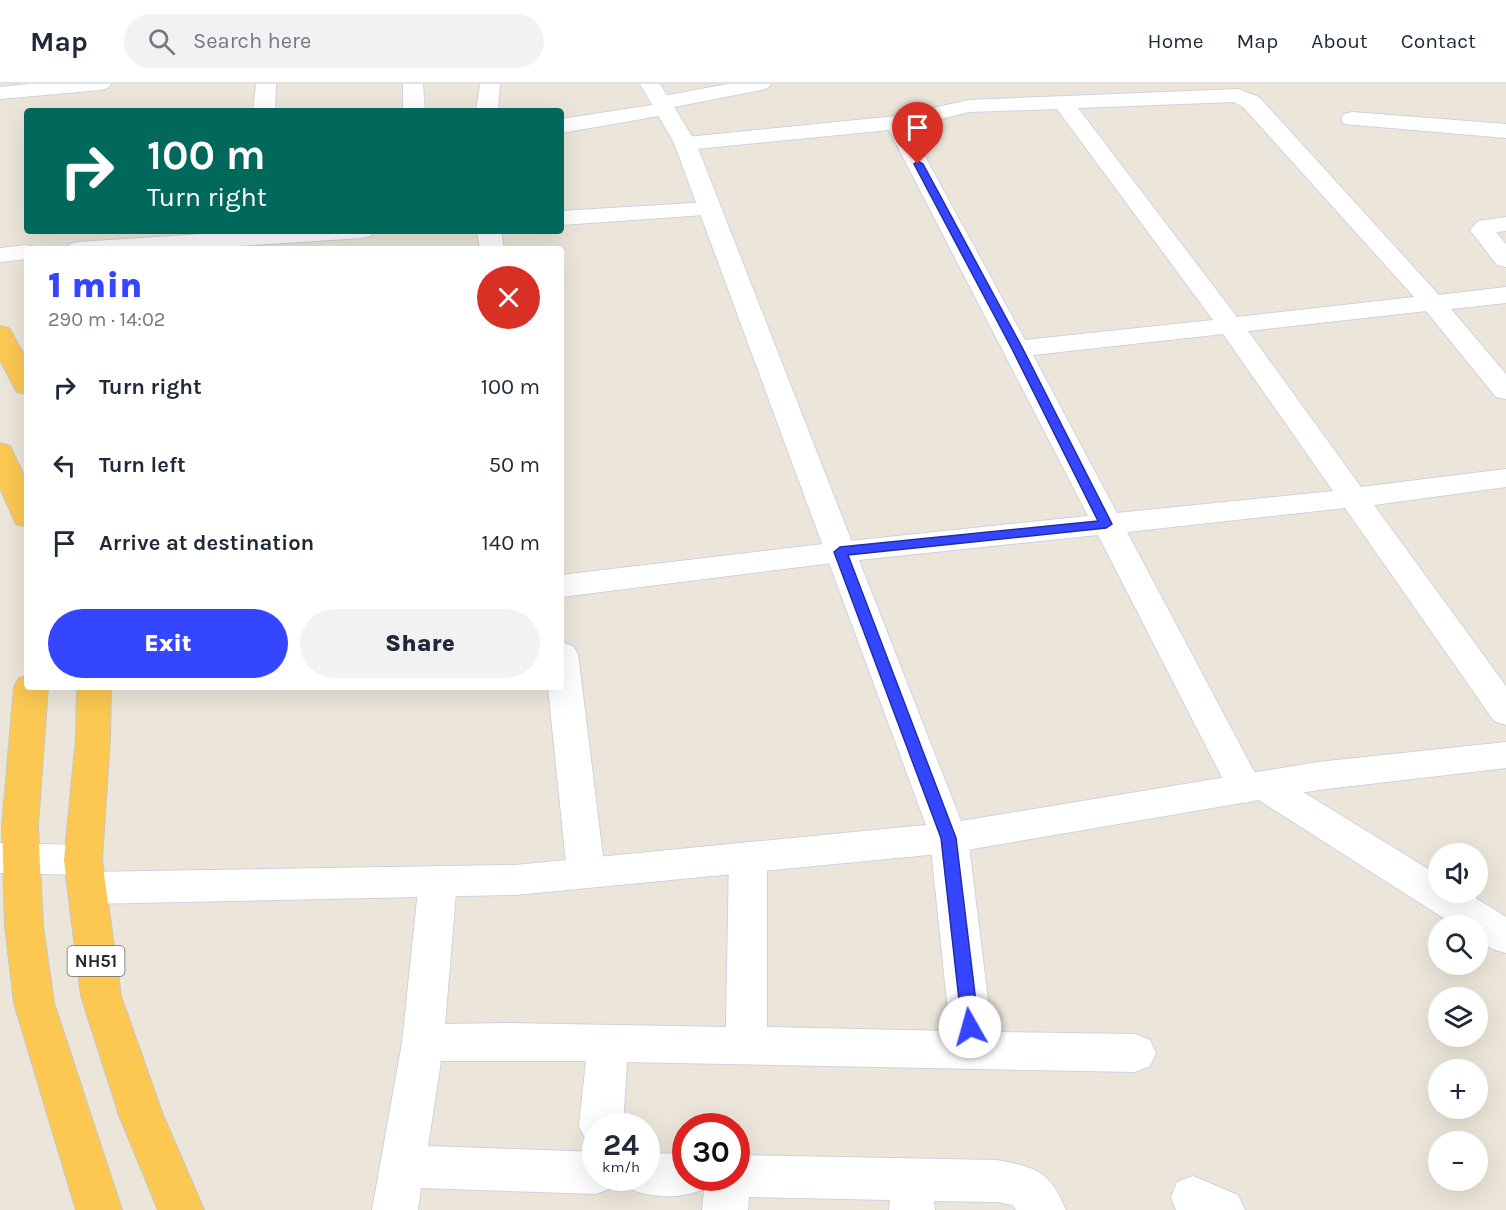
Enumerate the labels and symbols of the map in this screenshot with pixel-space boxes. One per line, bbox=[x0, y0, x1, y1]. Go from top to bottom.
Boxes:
pin bbox=[892, 102, 943, 164]
road number: NH51 bbox=[68, 946, 124, 976]
position arrow bbox=[938, 995, 1002, 1059]
speed limit sign: 30 bbox=[672, 1113, 750, 1191]

